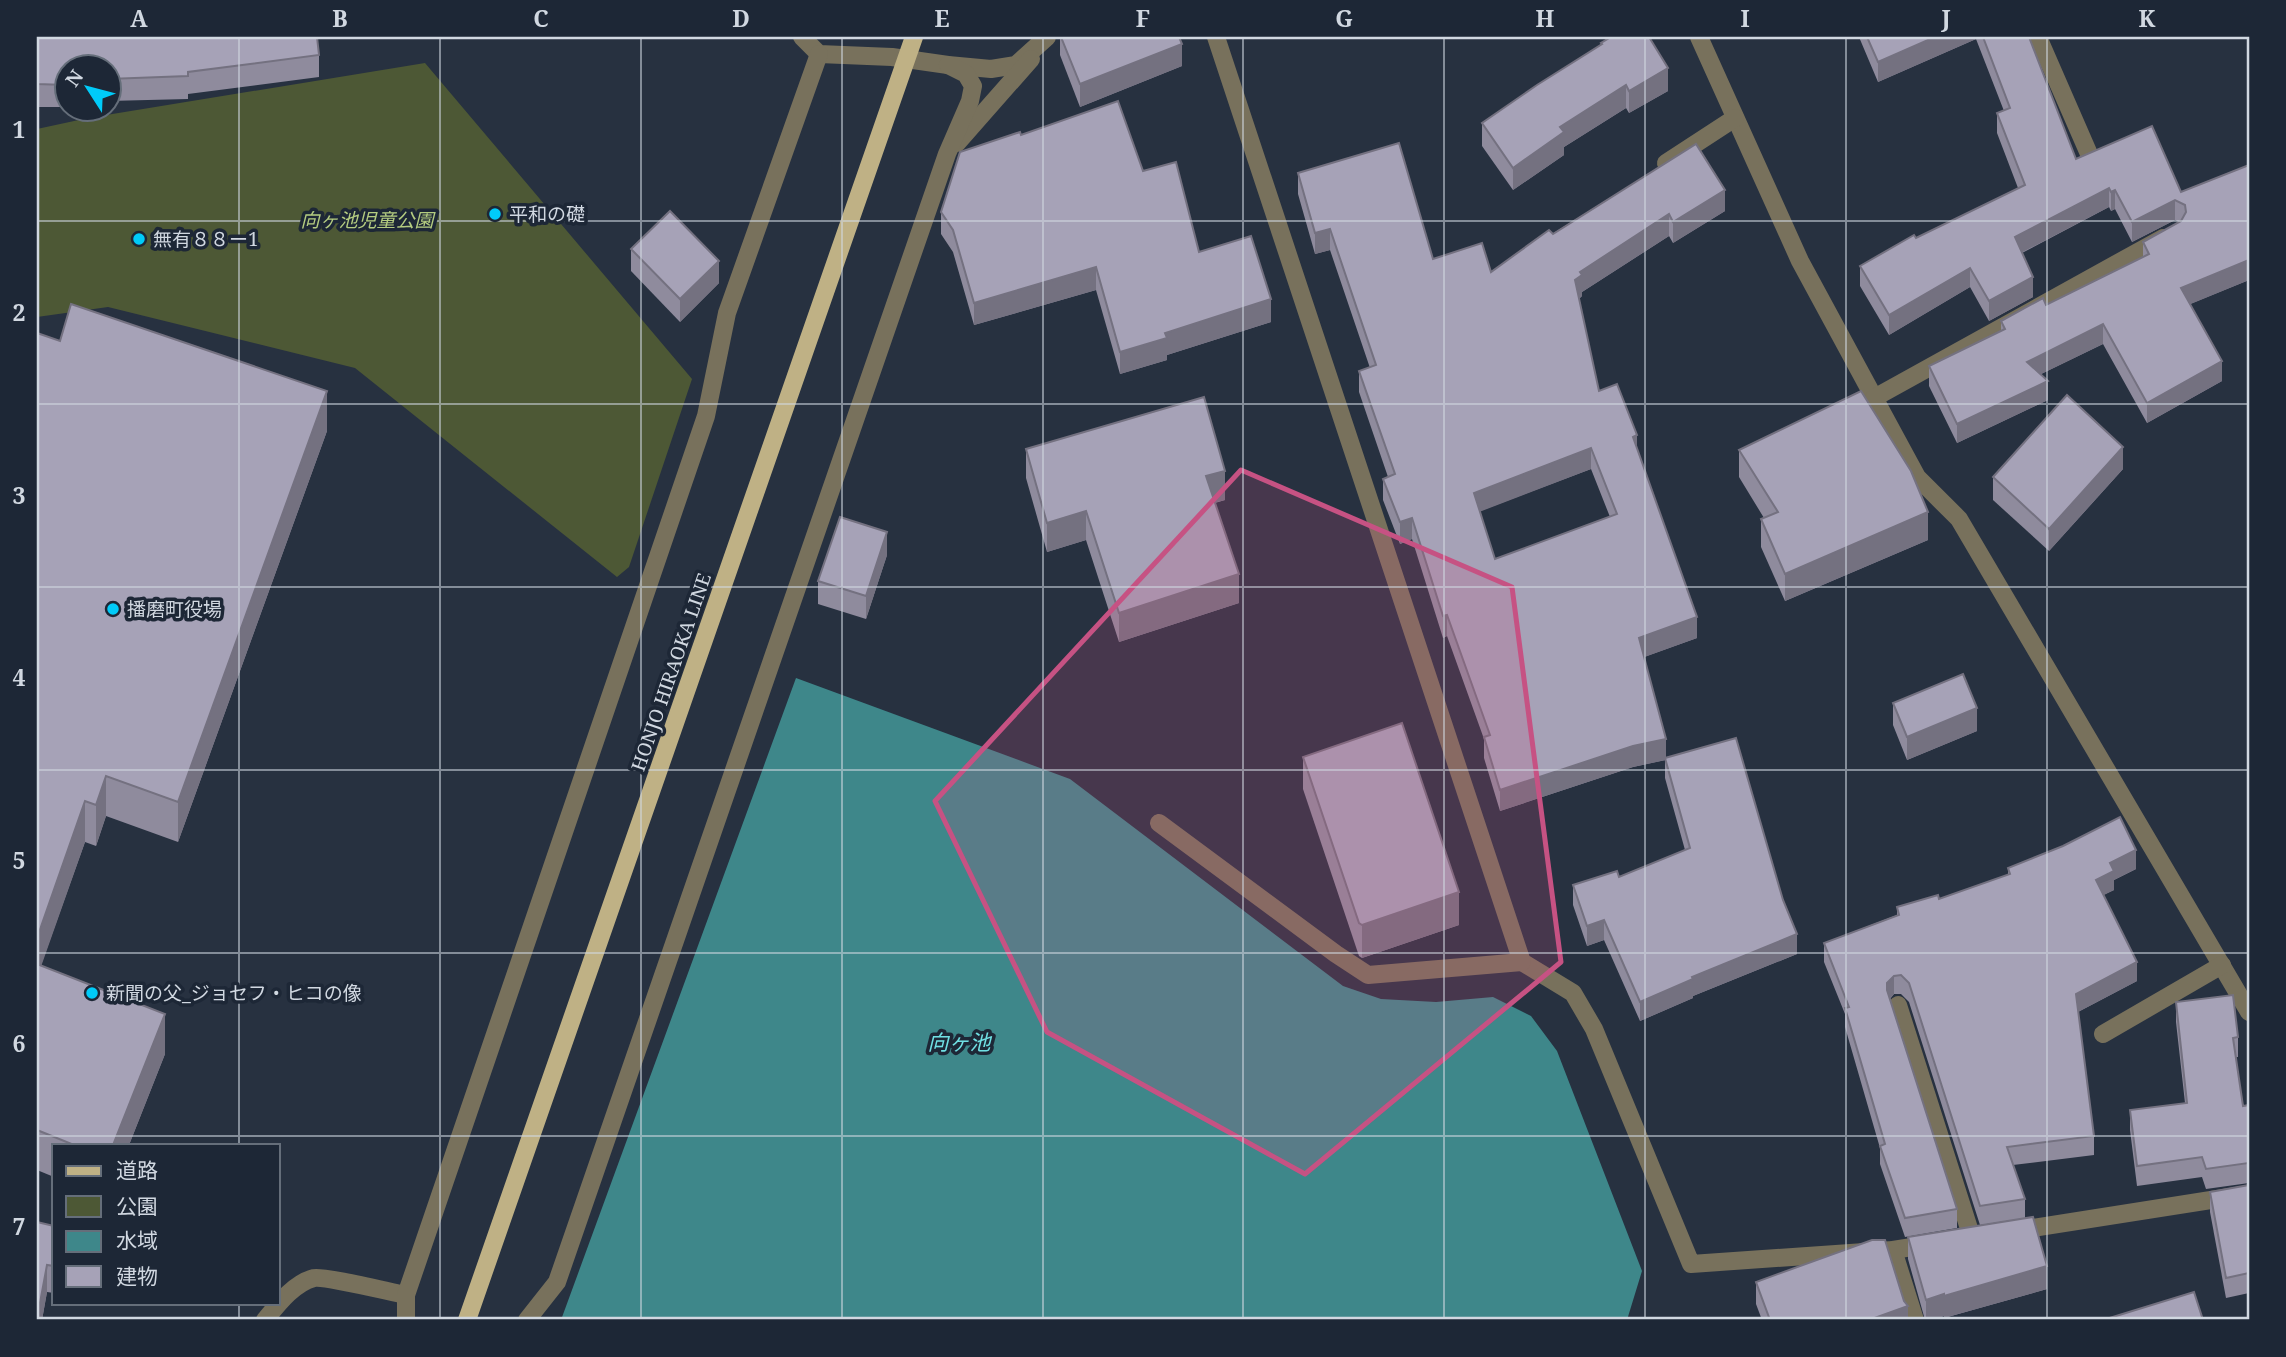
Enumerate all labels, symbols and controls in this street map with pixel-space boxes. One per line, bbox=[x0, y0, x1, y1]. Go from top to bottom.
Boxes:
text: A bbox=[130, 2, 148, 34]
text: B bbox=[332, 2, 348, 34]
text: C bbox=[533, 2, 549, 34]
text: D bbox=[732, 2, 750, 34]
text: E bbox=[934, 2, 950, 34]
text: F bbox=[1136, 2, 1150, 34]
text: G bbox=[1335, 2, 1353, 34]
text: H bbox=[1536, 2, 1555, 34]
text: I bbox=[1740, 2, 1750, 34]
text: J bbox=[1940, 2, 1951, 34]
text: K bbox=[2139, 2, 2156, 34]
north arrow bbox=[52, 52, 122, 122]
text: N bbox=[59, 64, 89, 92]
text: 1 bbox=[13, 113, 26, 145]
place label: 平和の礎 bbox=[509, 201, 585, 227]
marker: 平和の礎 bbox=[487, 206, 503, 222]
park label: 向ヶ池児童公園 bbox=[300, 207, 436, 233]
place label: 無有８８ー1 bbox=[153, 226, 259, 252]
marker: 無有８８ー1 bbox=[131, 231, 147, 247]
text: 2 bbox=[13, 296, 26, 328]
text: 3 bbox=[13, 479, 26, 511]
street label: HONJO HIRAOKA LINE bbox=[625, 569, 717, 775]
place label: 播磨町役場 bbox=[127, 596, 222, 622]
marker: 播磨町役場 bbox=[105, 601, 121, 617]
text: 4 bbox=[13, 661, 26, 693]
text: 5 bbox=[13, 844, 26, 876]
place label: 新聞の父_ジョセフ・ヒコの像 bbox=[106, 980, 362, 1006]
marker: 新聞の父_ジョセフ・ヒコの像 bbox=[84, 985, 100, 1001]
text: 6 bbox=[13, 1027, 26, 1059]
water label: 向ヶ池 bbox=[928, 1028, 992, 1056]
legend bbox=[52, 1144, 280, 1304]
text: 道路 bbox=[116, 1156, 158, 1184]
text: 公園 bbox=[116, 1192, 158, 1220]
text: 7 bbox=[13, 1210, 26, 1242]
text: 水域 bbox=[116, 1226, 158, 1254]
text: 建物 bbox=[116, 1262, 158, 1290]

